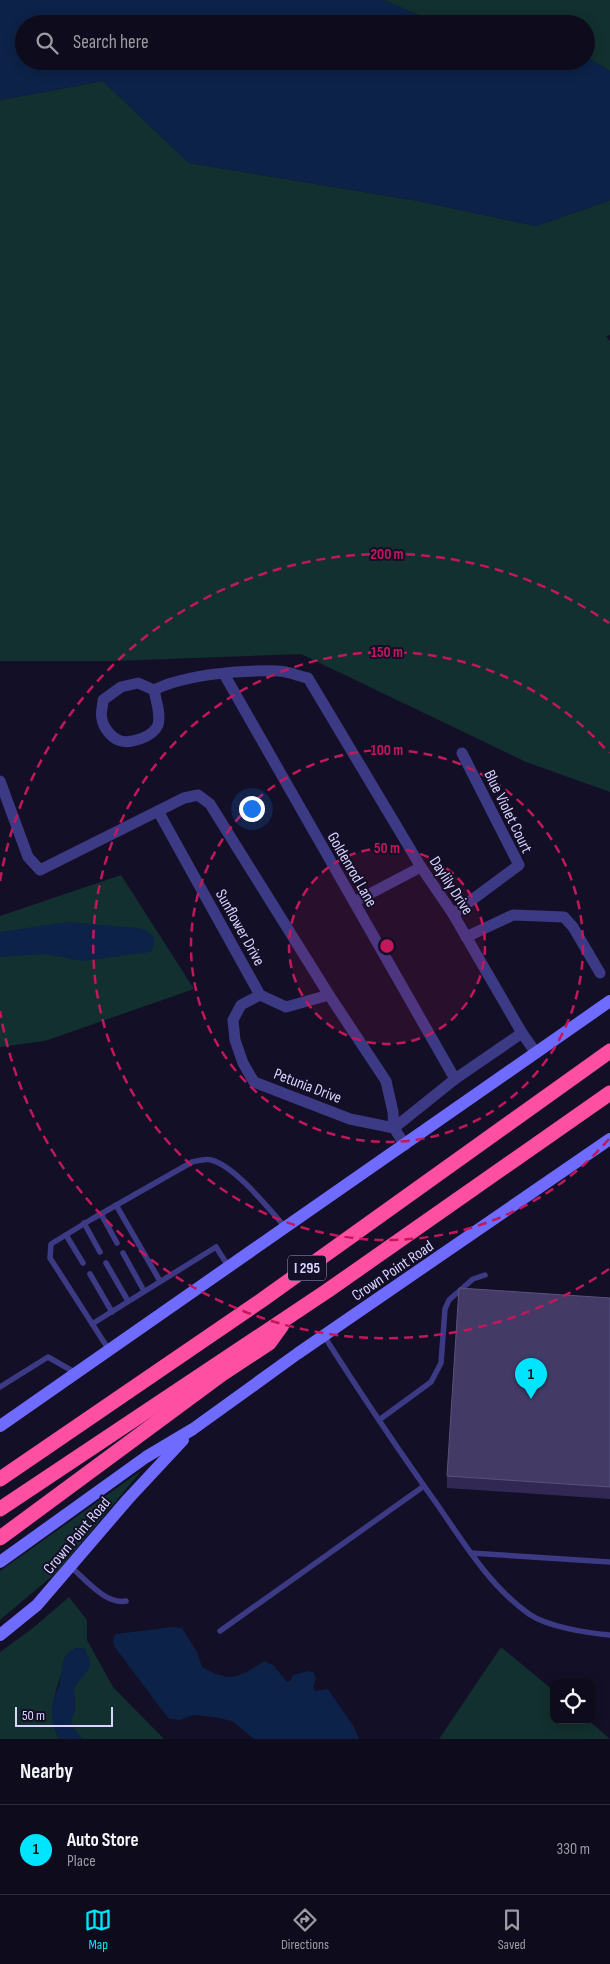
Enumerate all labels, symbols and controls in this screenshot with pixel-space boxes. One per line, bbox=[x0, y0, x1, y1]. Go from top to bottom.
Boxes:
search box bbox=[15, 15, 595, 70]
icon: search bbox=[33, 29, 61, 57]
text: Search here bbox=[73, 31, 149, 54]
text: 200 m bbox=[370, 545, 404, 564]
text: 150 m bbox=[371, 643, 403, 662]
text: 100 m bbox=[371, 741, 403, 760]
street label: Blue Violet Court bbox=[479, 767, 536, 856]
your location bbox=[239, 796, 265, 822]
street label: Goldenrod Lane bbox=[323, 829, 381, 911]
text: 50 m bbox=[374, 839, 400, 858]
street label: Daylily Drive bbox=[425, 853, 477, 919]
street label: Sunflower Drive bbox=[211, 886, 268, 969]
centre of rings bbox=[378, 937, 396, 955]
street label: Petunia Drive bbox=[271, 1065, 344, 1108]
street label: Crown Point Road bbox=[348, 1237, 437, 1306]
road number: I 295 bbox=[288, 1256, 326, 1280]
pin: 1 bbox=[515, 1358, 547, 1399]
street label: Crown Point Road bbox=[40, 1494, 115, 1578]
map controls bbox=[550, 1679, 595, 1724]
button: locate bbox=[550, 1679, 595, 1724]
scale bar bbox=[15, 1704, 112, 1727]
text: 50 m bbox=[22, 1707, 45, 1724]
text: Nearby bbox=[20, 1759, 73, 1784]
text: Auto Store bbox=[67, 1829, 139, 1852]
text: 1 bbox=[33, 1840, 39, 1859]
text: 330 m bbox=[557, 1840, 590, 1859]
text: Place bbox=[67, 1852, 96, 1871]
tab: Map bbox=[84, 1906, 112, 1953]
tab: Directions bbox=[281, 1906, 329, 1953]
tab: Saved bbox=[498, 1906, 526, 1953]

